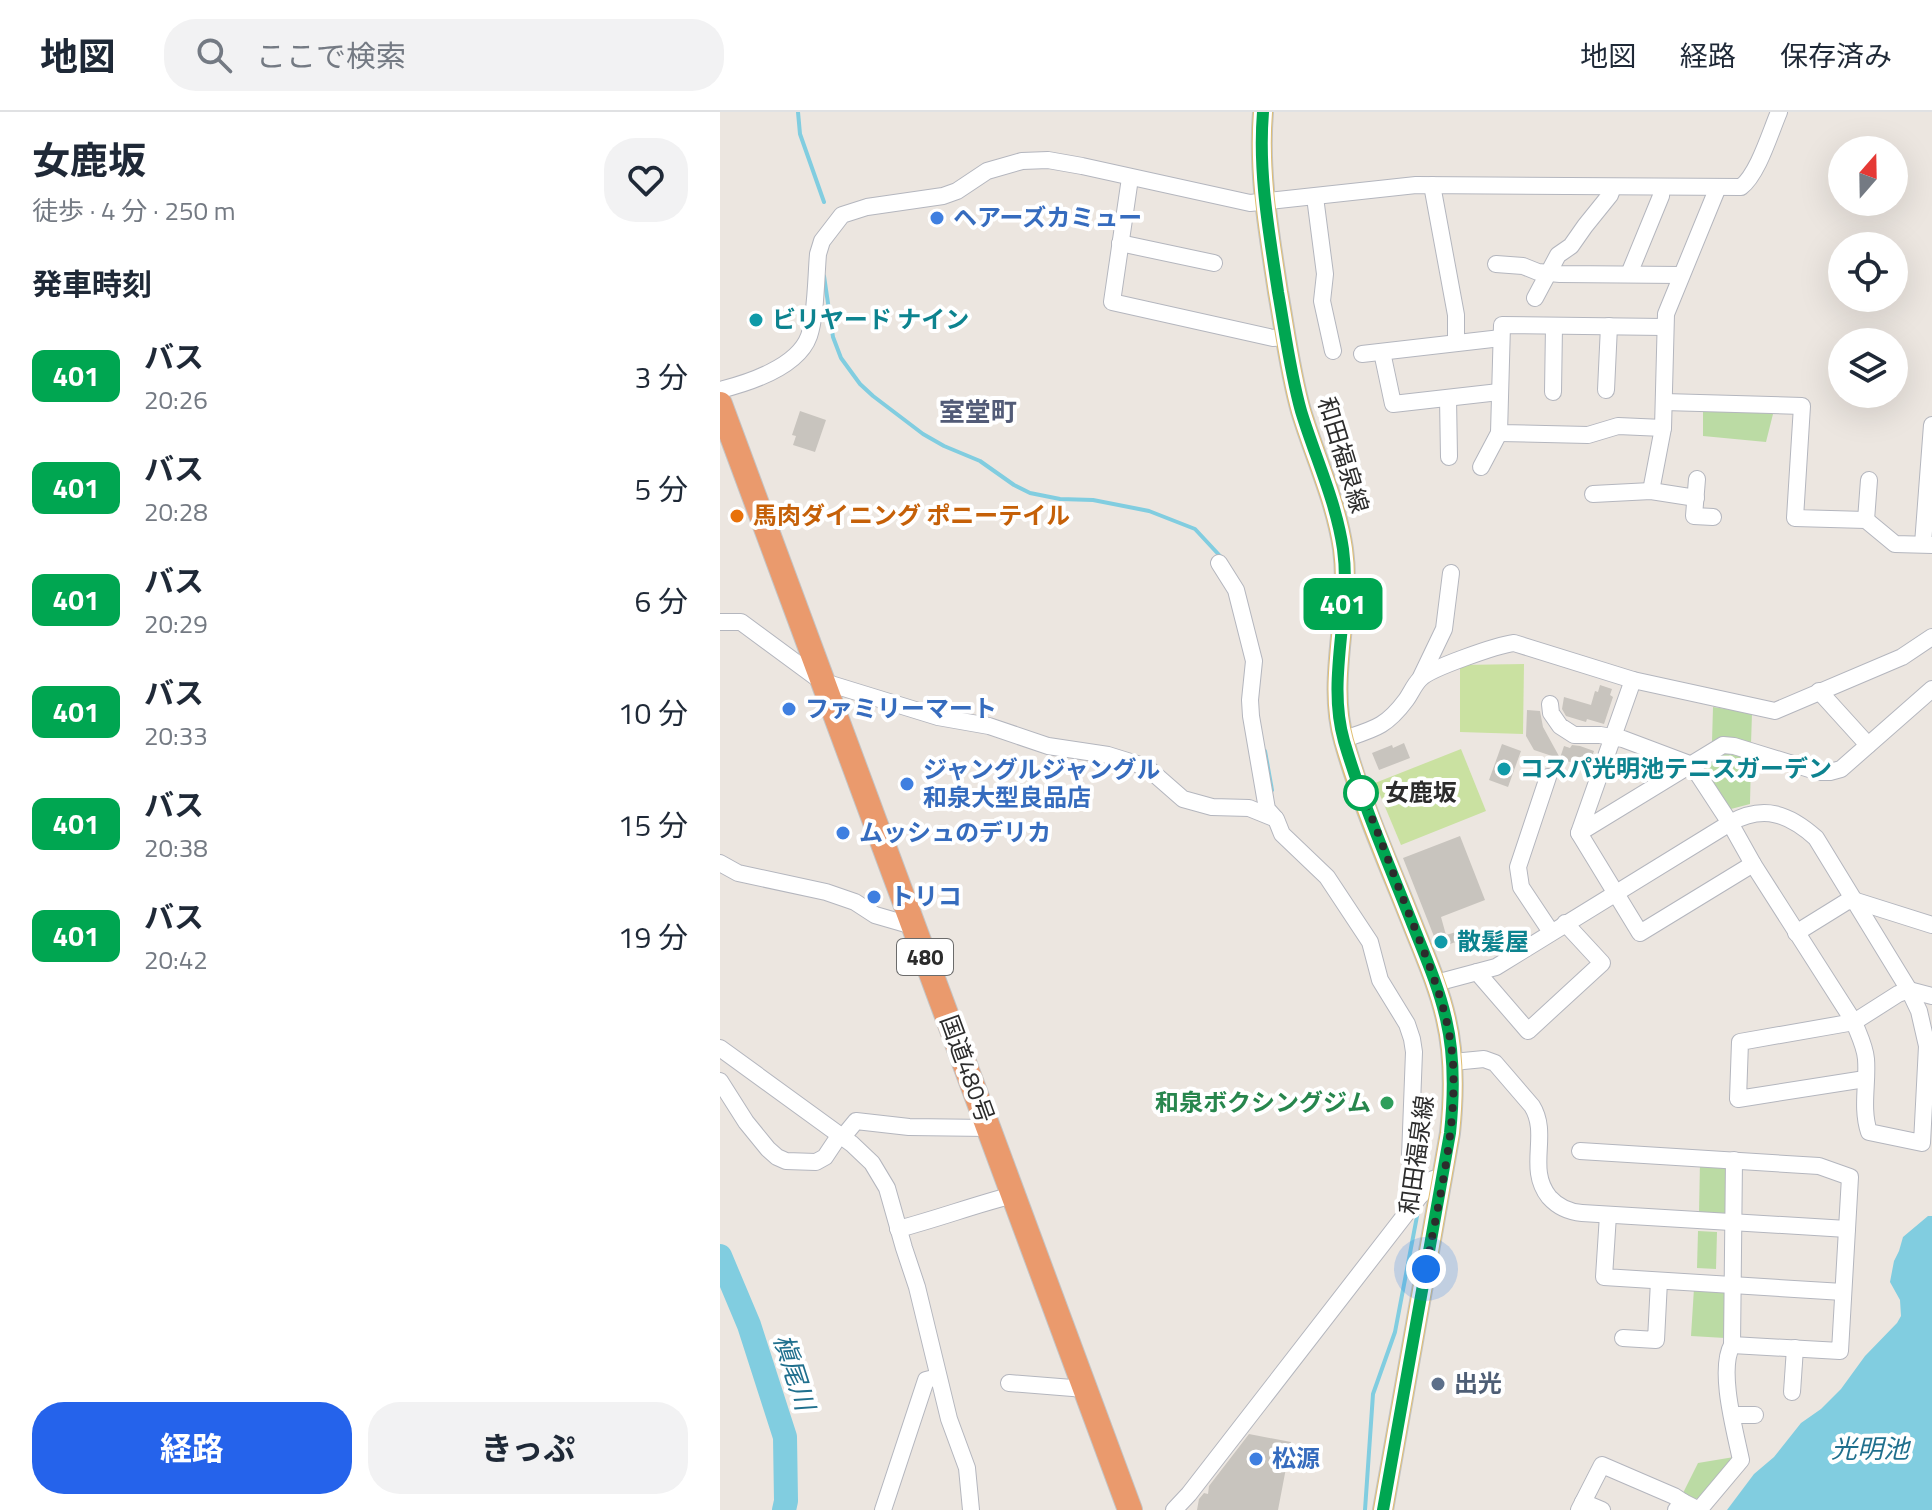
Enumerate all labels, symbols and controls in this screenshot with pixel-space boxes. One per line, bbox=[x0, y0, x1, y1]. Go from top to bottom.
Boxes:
search box bbox=[164, 19, 724, 91]
text: 地図 bbox=[40, 27, 116, 85]
icon: search bbox=[192, 33, 236, 77]
text: ここで検索 bbox=[256, 33, 406, 79]
text: 地図 bbox=[1580, 34, 1636, 77]
text: 経路 bbox=[1680, 34, 1736, 77]
text: 保存済み bbox=[1780, 34, 1892, 77]
text: 女鹿坂 bbox=[32, 131, 146, 189]
north arrow bbox=[1828, 136, 1908, 216]
map controls bbox=[1828, 136, 1908, 408]
button: heart bbox=[604, 138, 688, 222]
text: 徒歩 · 4 分 · 250 m bbox=[32, 191, 236, 230]
place label: ヘアーズカミュー bbox=[953, 199, 1142, 235]
marker: ヘアーズカミュー bbox=[928, 209, 946, 227]
button: locate bbox=[1828, 232, 1908, 312]
text: 発車時刻 bbox=[32, 261, 152, 307]
place label: ビリヤード ナイン bbox=[772, 301, 969, 337]
marker: ビリヤード ナイン bbox=[747, 311, 765, 329]
button: layers bbox=[1828, 328, 1908, 408]
text: バス bbox=[144, 334, 204, 380]
text: 401 bbox=[52, 354, 100, 397]
text: 3 分 bbox=[635, 354, 688, 400]
text: 20:26 bbox=[144, 380, 208, 419]
district label: 室堂町 bbox=[939, 392, 1017, 431]
street label: 和田福泉線 bbox=[1309, 392, 1379, 517]
text: バス bbox=[144, 446, 204, 492]
text: 401 bbox=[52, 466, 100, 509]
text: 5 分 bbox=[635, 466, 688, 512]
text: 20:28 bbox=[144, 492, 208, 531]
place label: 馬肉ダイニング ポニーテイル bbox=[753, 497, 1070, 533]
marker: 馬肉ダイニング ポニーテイル bbox=[728, 507, 746, 525]
text: バス bbox=[144, 558, 204, 604]
text: 401 bbox=[52, 578, 100, 621]
text: 6 分 bbox=[635, 578, 688, 624]
line badge: 401 bbox=[1297, 578, 1389, 630]
text: 401 bbox=[1319, 582, 1367, 625]
text: 20:29 bbox=[144, 604, 208, 643]
text: バス bbox=[144, 670, 204, 716]
text: 401 bbox=[52, 690, 100, 733]
text: 10 分 bbox=[618, 690, 688, 736]
place label: ファミリーマート bbox=[805, 690, 997, 726]
marker: ファミリーマート bbox=[780, 700, 798, 718]
text: 20:33 bbox=[144, 716, 208, 755]
place label: コスパ光明池テニスガーデン bbox=[1520, 750, 1832, 786]
place label: ジャングルジャングル 和泉大型良品店 bbox=[923, 751, 1161, 815]
marker: コスパ光明池テニスガーデン bbox=[1495, 760, 1513, 778]
place label: 女鹿坂 bbox=[1385, 774, 1457, 810]
marker: ジャングルジャングル 和泉大型良品店 bbox=[898, 775, 916, 793]
marker: 女鹿坂 bbox=[1344, 776, 1378, 810]
text: バス bbox=[144, 782, 204, 828]
text: 401 bbox=[52, 802, 100, 845]
text: 15 分 bbox=[618, 802, 688, 848]
place label: ムッシュのデリカ bbox=[859, 814, 1051, 850]
marker: ムッシュのデリカ bbox=[834, 824, 852, 842]
text: 20:38 bbox=[144, 828, 208, 867]
place label: トリコ bbox=[890, 878, 962, 914]
marker: トリコ bbox=[865, 888, 883, 906]
text: バス bbox=[144, 894, 204, 940]
text: 401 bbox=[52, 914, 100, 957]
text: 19 分 bbox=[618, 914, 688, 960]
place label: 散髪屋 bbox=[1457, 923, 1529, 959]
marker: 散髪屋 bbox=[1432, 933, 1450, 951]
road number: 480 bbox=[897, 939, 953, 975]
text: 20:42 bbox=[144, 940, 208, 979]
street label: 国道480号 bbox=[932, 1010, 1004, 1128]
place label: 和泉ボクシングジム bbox=[1155, 1084, 1371, 1120]
street label: 和田福泉線 bbox=[1390, 1093, 1442, 1217]
marker: 和泉ボクシングジム bbox=[1378, 1094, 1396, 1112]
your location bbox=[1406, 1249, 1446, 1289]
water label: 槇尾川 bbox=[764, 1329, 826, 1418]
place label: 出光 bbox=[1454, 1365, 1502, 1401]
marker: 出光 bbox=[1429, 1375, 1447, 1393]
button: 経路 bbox=[32, 1402, 352, 1494]
button: きっぷ bbox=[368, 1402, 688, 1494]
water label: 光明池 bbox=[1831, 1429, 1912, 1468]
place label: 松源 bbox=[1272, 1440, 1320, 1476]
marker: 松源 bbox=[1247, 1450, 1265, 1468]

